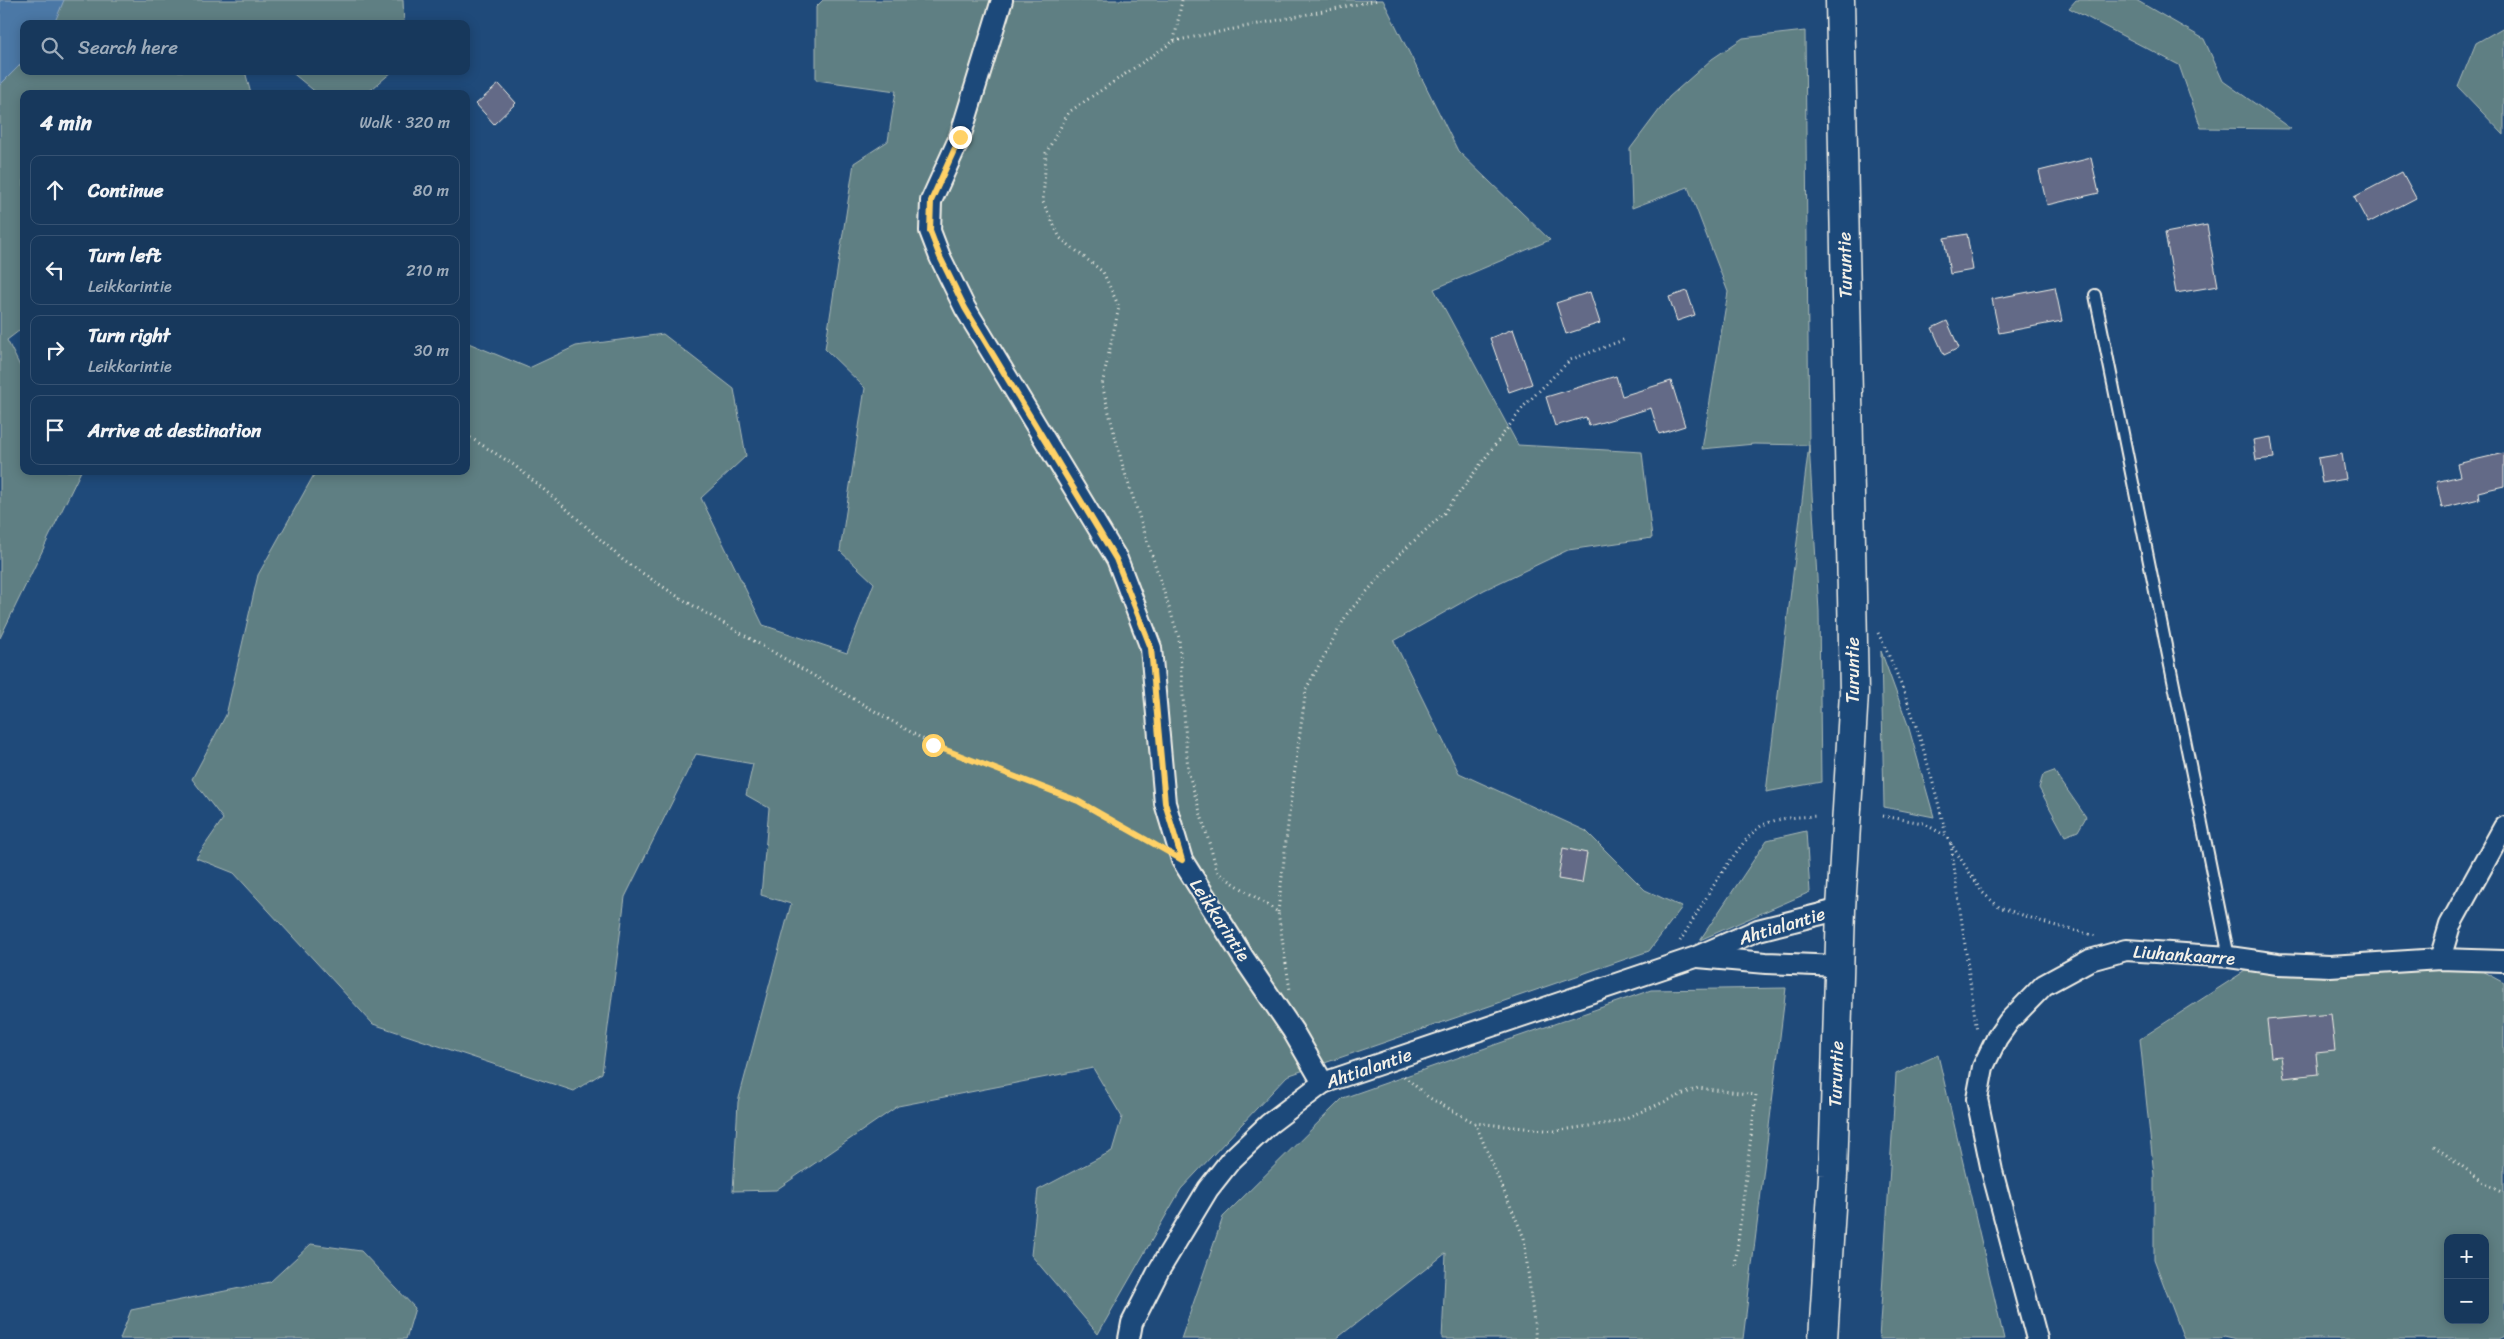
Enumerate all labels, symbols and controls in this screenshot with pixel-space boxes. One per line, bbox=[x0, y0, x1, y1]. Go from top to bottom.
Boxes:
search box bbox=[20, 20, 470, 75]
text: Search here bbox=[78, 31, 178, 64]
icon: search bbox=[38, 34, 66, 62]
text: 4 min bbox=[40, 104, 92, 142]
text: Walk · 320 m bbox=[359, 108, 450, 137]
route end bbox=[949, 126, 972, 149]
text: Continue bbox=[88, 174, 164, 207]
icon: ahead bbox=[41, 176, 69, 204]
text: 80 m bbox=[413, 176, 449, 205]
street label: Turuntie bbox=[1828, 232, 1862, 298]
text: Turn left bbox=[88, 239, 161, 272]
icon: left bbox=[41, 256, 69, 284]
text: 210 m bbox=[406, 256, 449, 285]
text: Leikkarintie bbox=[88, 272, 172, 301]
text: Turn right bbox=[88, 319, 170, 352]
icon: right bbox=[41, 336, 69, 364]
text: 30 m bbox=[414, 336, 449, 365]
text: Leikkarintie bbox=[88, 352, 172, 381]
text: Arrive at destination bbox=[88, 414, 261, 447]
icon: arrive bbox=[41, 416, 69, 444]
street label: Turuntie bbox=[1837, 637, 1869, 703]
route start bbox=[922, 734, 945, 757]
street label: Leikkarintie bbox=[1181, 872, 1259, 969]
street label: Ahtialantie bbox=[1734, 898, 1829, 955]
street label: Liuhankaarre bbox=[2132, 935, 2236, 975]
street label: Ahtialantie bbox=[1321, 1038, 1416, 1098]
street label: Turuntie bbox=[1819, 1040, 1853, 1108]
map controls bbox=[2444, 1234, 2489, 1324]
button: + bbox=[2444, 1234, 2489, 1279]
button: − bbox=[2444, 1279, 2489, 1324]

